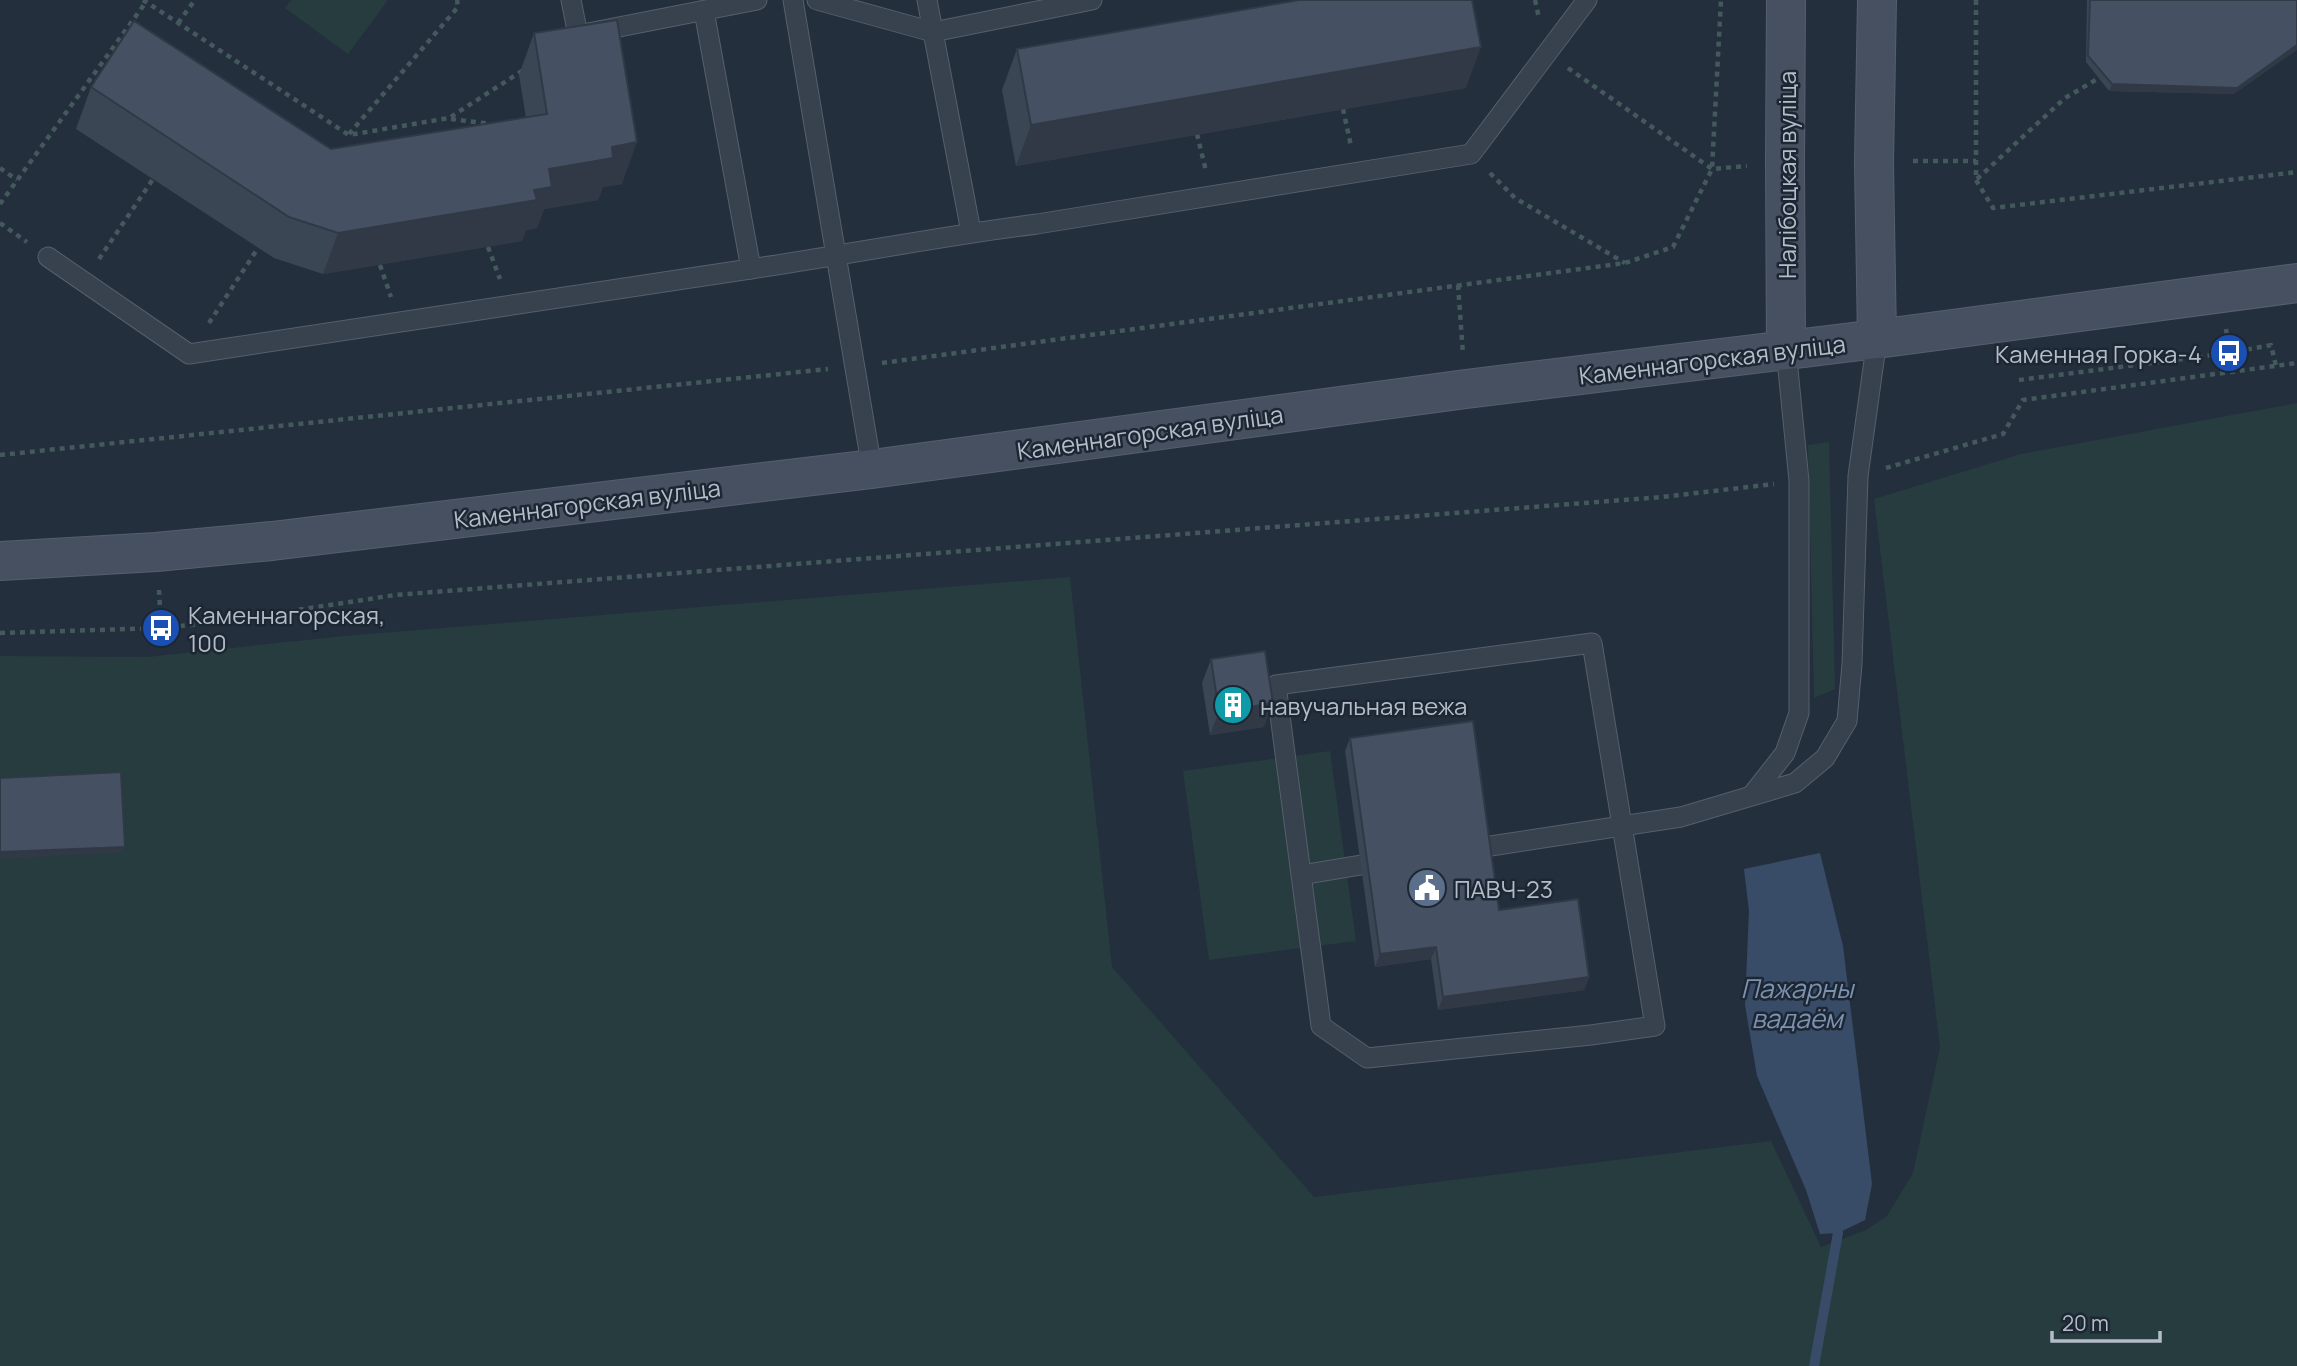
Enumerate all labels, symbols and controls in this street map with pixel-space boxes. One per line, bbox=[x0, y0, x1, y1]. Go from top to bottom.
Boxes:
street label: Налібоцкая вуліца bbox=[1770, 71, 1803, 279]
street label: Каменнагорская вуліца bbox=[1577, 326, 1847, 392]
bus stop icon: Каменная Горка-4 bbox=[2208, 332, 2250, 374]
place label: Каменная Горка-4 bbox=[1995, 337, 2202, 370]
street label: Каменнагорская вуліца bbox=[1015, 397, 1285, 467]
street label: Каменнагорская вуліца bbox=[452, 470, 722, 536]
place label: Каменнагорская, 100 bbox=[188, 598, 385, 659]
bus stop icon: Каменнагорская, 100 bbox=[140, 607, 182, 649]
building icon: навучальная вежа bbox=[1212, 684, 1254, 726]
place label: навучальная вежа bbox=[1260, 689, 1467, 722]
public building icon: ПАВЧ-23 bbox=[1406, 867, 1448, 909]
place label: ПАВЧ-23 bbox=[1454, 872, 1553, 905]
water label: Пажарны вадаём bbox=[1741, 970, 1856, 1036]
scale bar bbox=[2052, 1300, 2160, 1344]
text: 20 m bbox=[2062, 1309, 2109, 1337]

